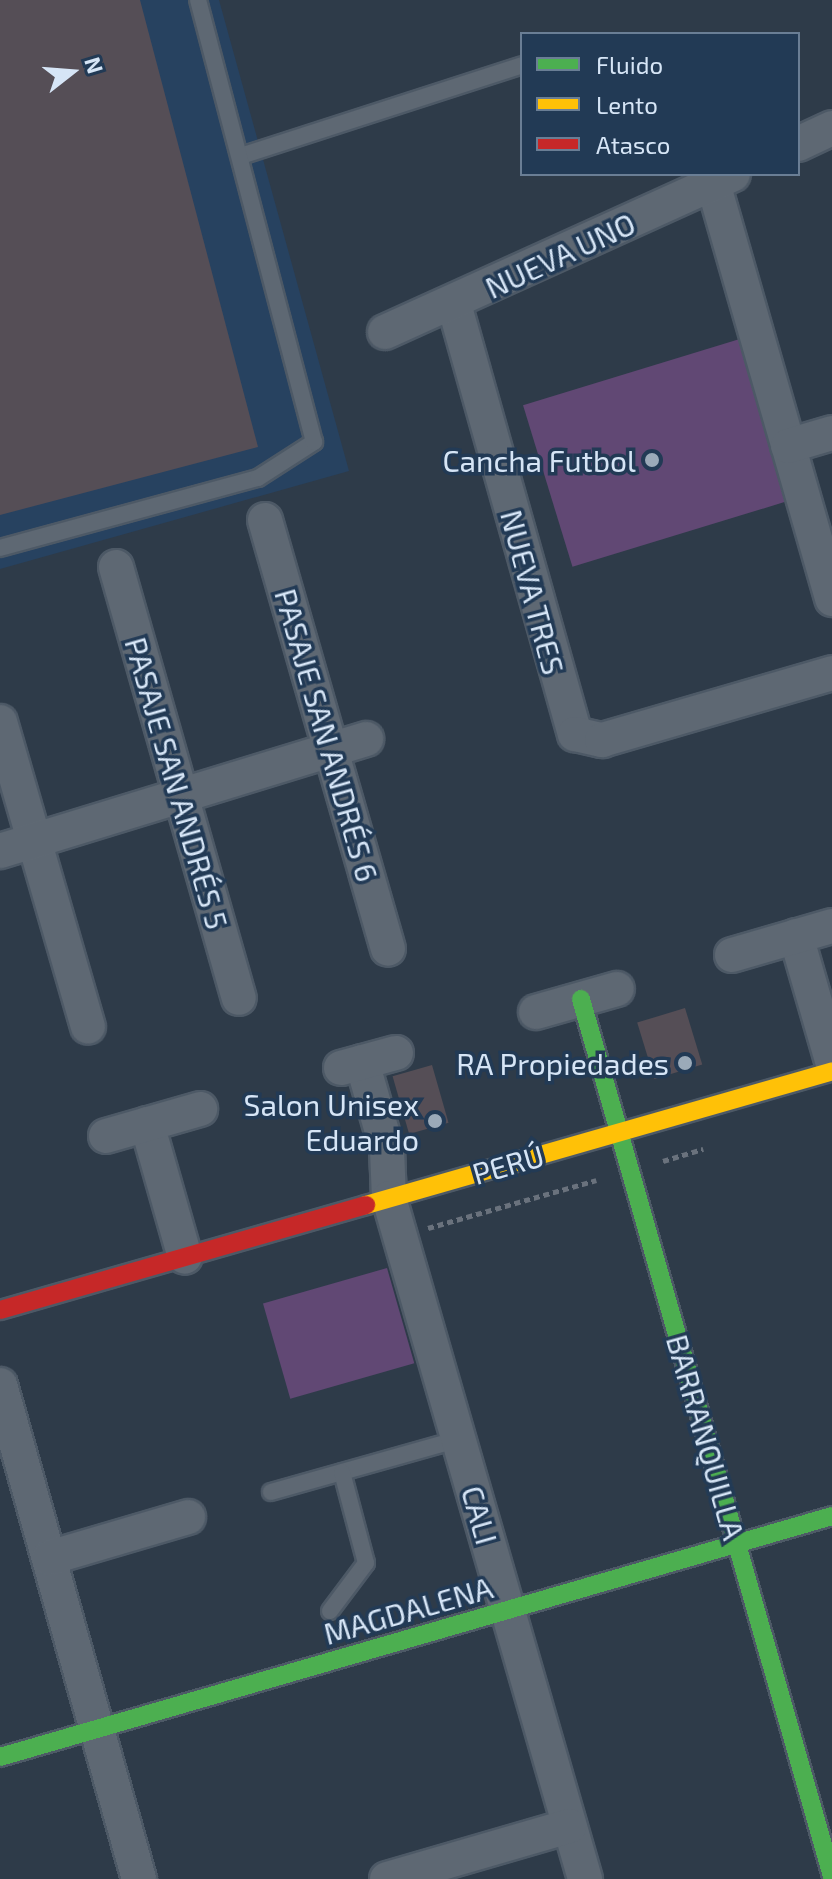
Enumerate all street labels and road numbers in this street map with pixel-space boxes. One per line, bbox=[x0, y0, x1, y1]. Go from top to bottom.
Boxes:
street label: NUEVA UNO bbox=[479, 205, 641, 305]
street label: NUEVA TRES bbox=[494, 505, 572, 679]
street label: PASAJE SAN ANDRÉS 6 bbox=[268, 584, 386, 886]
street label: PASAJE SAN ANDRÉS 5 bbox=[118, 633, 236, 933]
street label: PERÚ bbox=[468, 1137, 548, 1191]
street label: BARRANQUILLA bbox=[660, 1330, 752, 1544]
street label: CALI bbox=[455, 1482, 505, 1548]
street label: MAGDALENA bbox=[319, 1569, 497, 1651]

